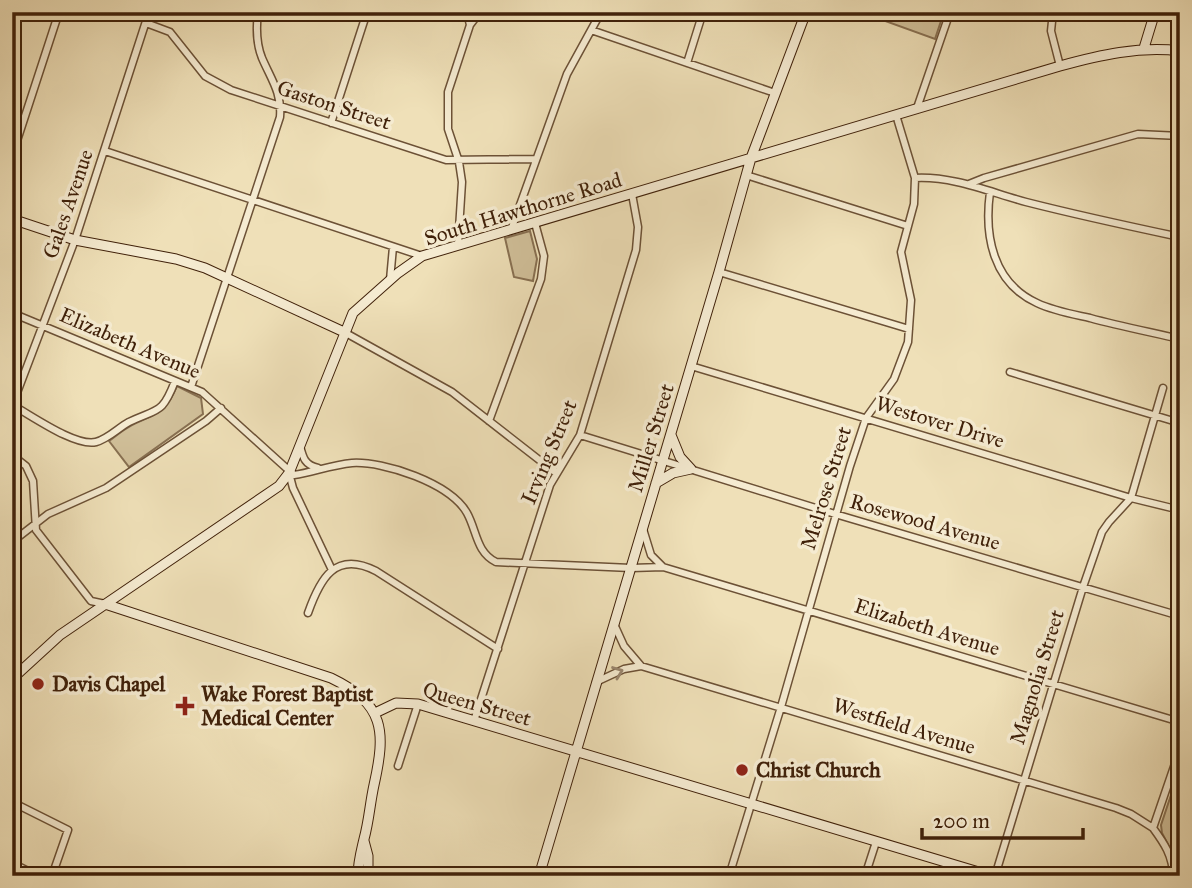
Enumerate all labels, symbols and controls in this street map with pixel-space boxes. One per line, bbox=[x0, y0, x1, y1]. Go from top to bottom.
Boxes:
street label: Gaston Street bbox=[274, 74, 395, 136]
street label: Gales Avenue bbox=[37, 146, 99, 262]
street label: South Hawthorne Road bbox=[421, 166, 625, 251]
street label: Elizabeth Avenue bbox=[56, 302, 205, 385]
street label: Miller Street bbox=[622, 380, 680, 495]
street label: Westover Drive bbox=[873, 390, 1008, 454]
street label: Irving Street bbox=[515, 395, 583, 508]
street label: Melrose Street bbox=[795, 423, 857, 553]
street label: Rosewood Avenue bbox=[847, 488, 1003, 556]
street label: Elizabeth Avenue bbox=[851, 593, 1003, 662]
street label: Magnolia Street bbox=[1004, 606, 1070, 747]
one-way arrow bbox=[612, 667, 624, 681]
place label: Davis Chapel bbox=[52, 671, 166, 697]
marker: Davis Chapel bbox=[30, 676, 46, 692]
street label: Queen Street bbox=[420, 676, 535, 732]
place label: Wake Forest Baptist Medical Center bbox=[201, 681, 374, 731]
street label: Westfield Avenue bbox=[830, 692, 979, 760]
marker: Wake Forest Baptist Medical Center bbox=[175, 696, 195, 716]
place label: Christ Church bbox=[756, 757, 881, 783]
marker: Christ Church bbox=[734, 762, 750, 778]
scale bar bbox=[922, 797, 1084, 841]
text: 200 m bbox=[933, 808, 990, 834]

